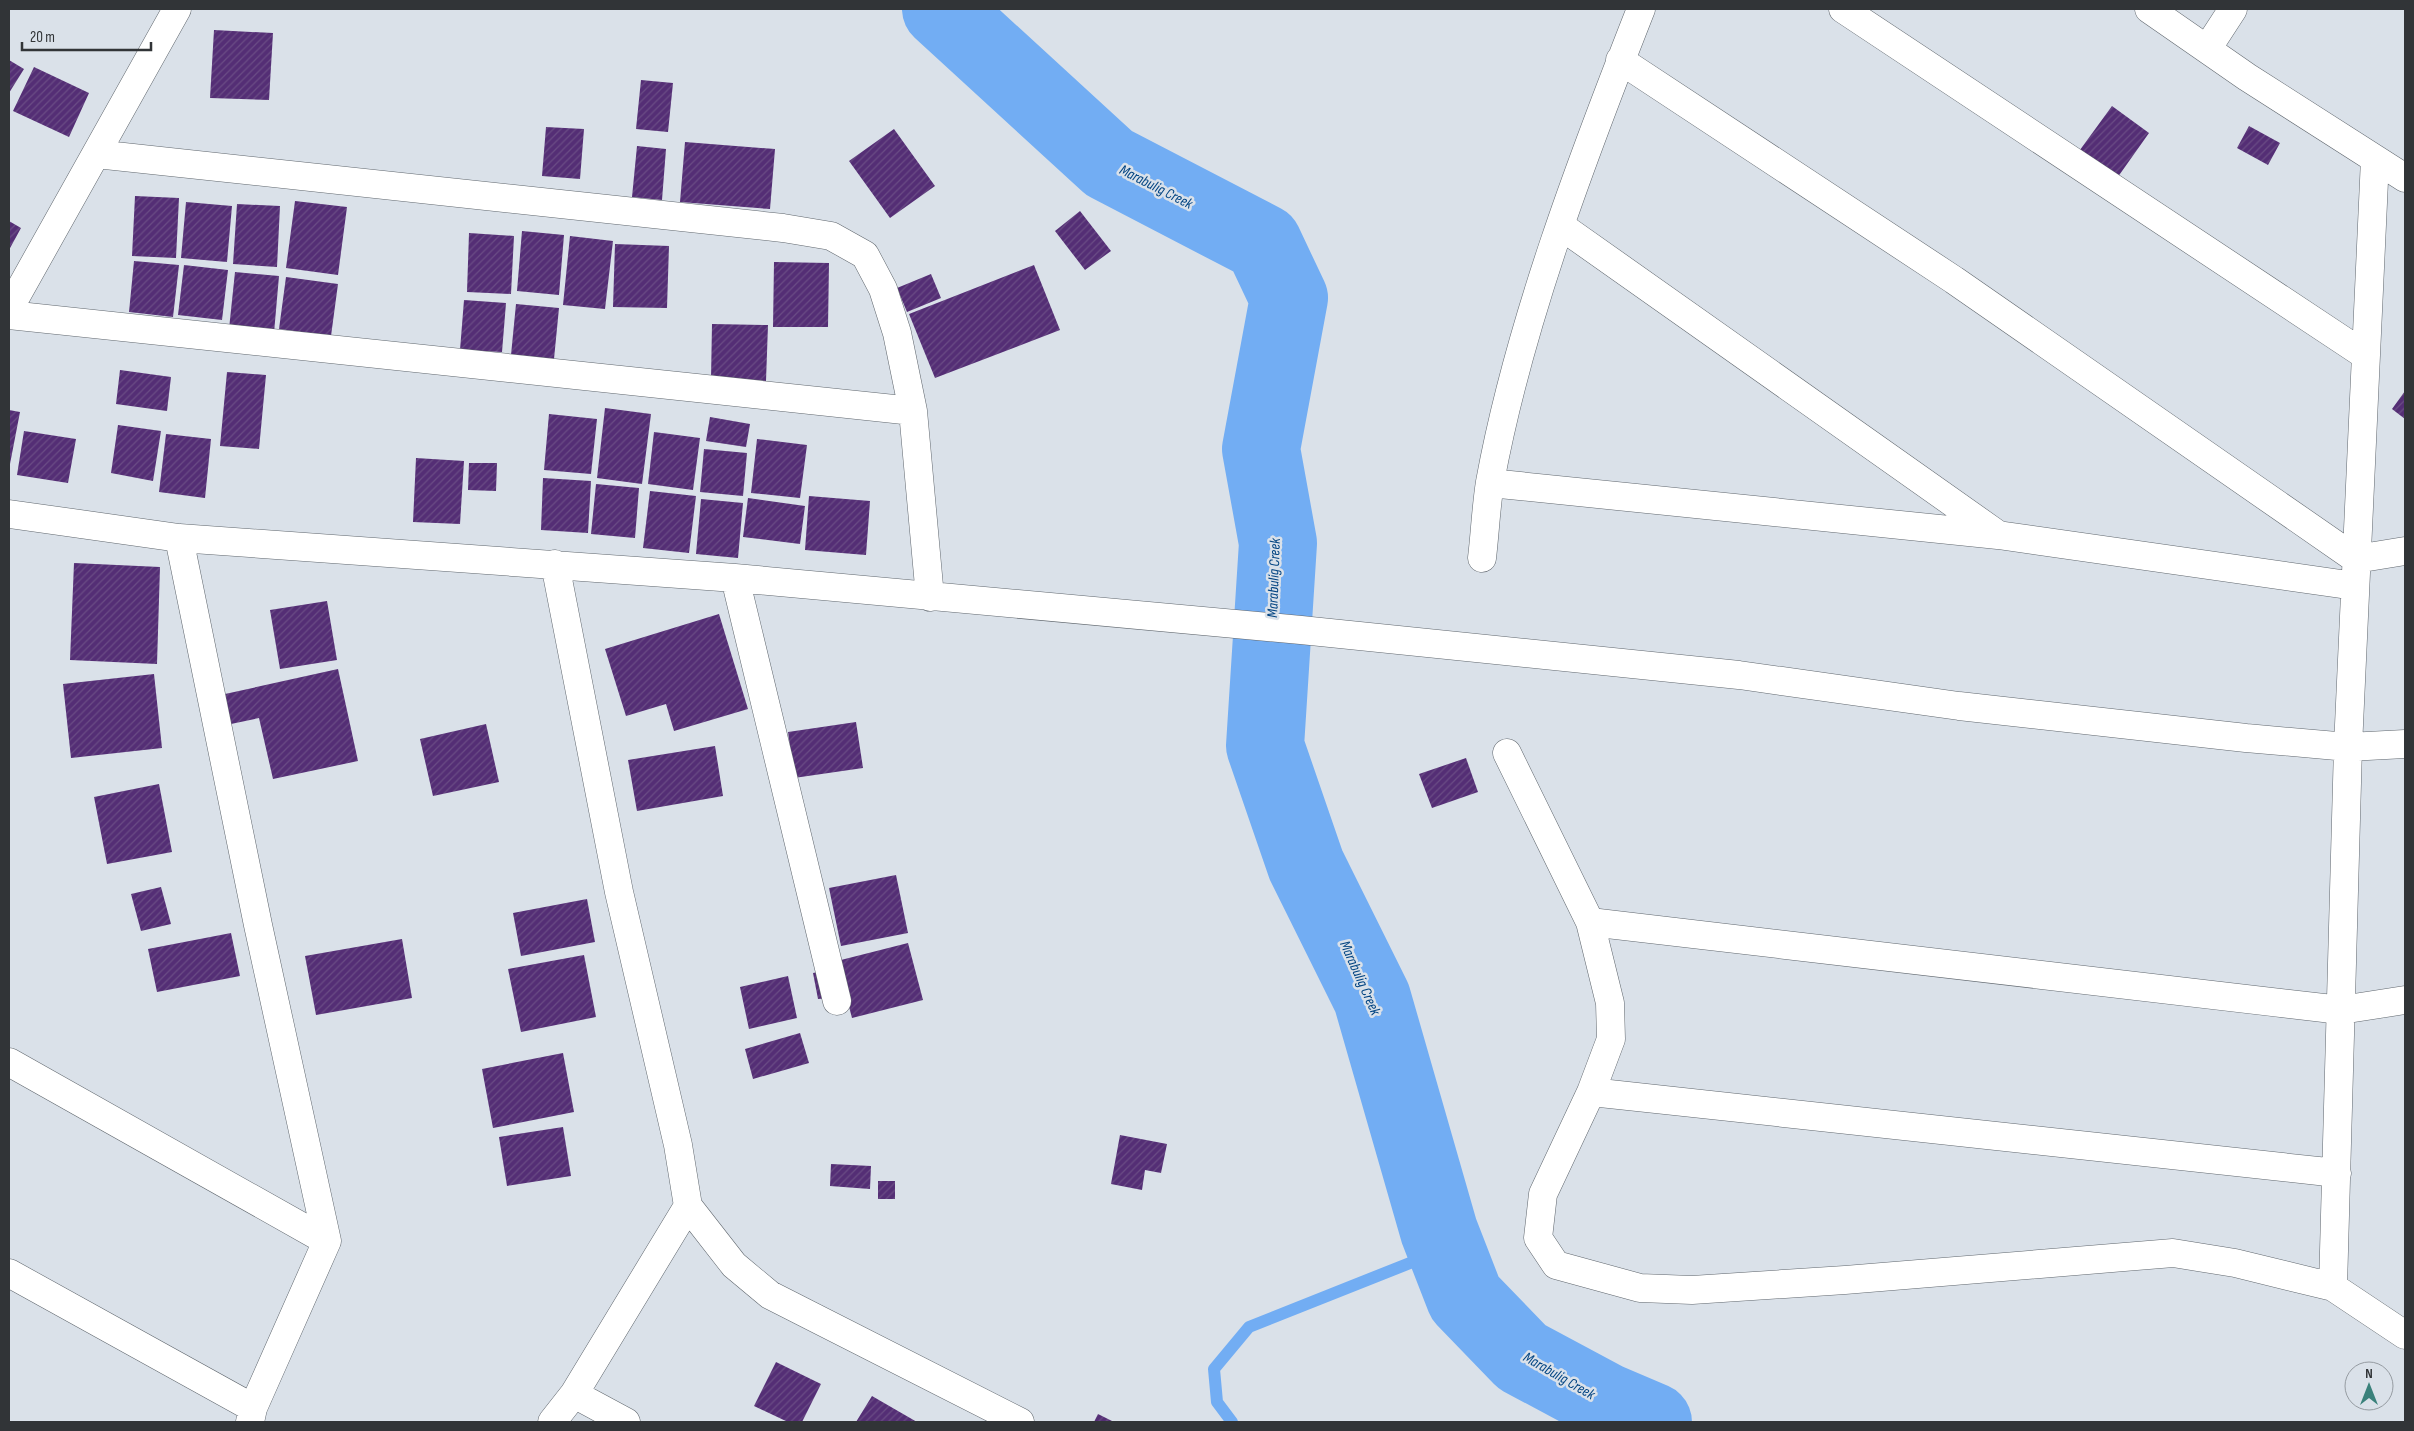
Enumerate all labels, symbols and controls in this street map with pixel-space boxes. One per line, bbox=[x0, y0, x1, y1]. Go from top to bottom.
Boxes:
scale bar bbox=[22, 20, 151, 52]
text: 20 m bbox=[30, 28, 55, 47]
water label: Marabulig Creek bbox=[1116, 160, 1196, 214]
water label: Marabulig Creek bbox=[1263, 537, 1285, 618]
water label: Marabulig Creek bbox=[1335, 938, 1385, 1019]
water label: Marabulig Creek bbox=[1520, 1348, 1599, 1404]
north arrow bbox=[2344, 1361, 2394, 1411]
text: N bbox=[2365, 1365, 2373, 1382]

